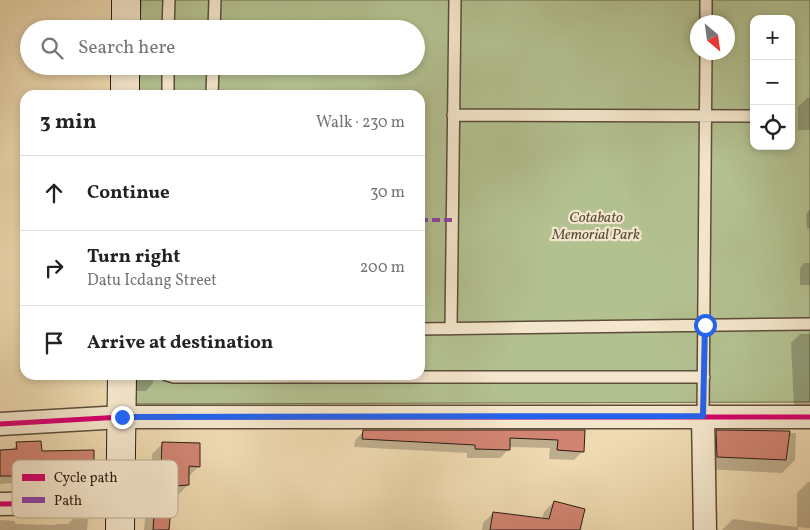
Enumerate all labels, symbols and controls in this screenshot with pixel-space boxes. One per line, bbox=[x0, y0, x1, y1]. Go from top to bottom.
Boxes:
north arrow bbox=[690, 15, 735, 60]
map controls bbox=[750, 15, 795, 150]
button: + bbox=[750, 15, 795, 60]
search box bbox=[20, 20, 425, 75]
icon: search bbox=[38, 34, 66, 62]
text: Search here bbox=[78, 35, 175, 61]
button: − bbox=[750, 60, 795, 105]
button: locate bbox=[750, 105, 795, 150]
text: 3 min bbox=[40, 108, 96, 137]
text: Walk · 230 m bbox=[316, 112, 405, 134]
icon: ahead bbox=[40, 179, 68, 207]
text: Continue bbox=[87, 180, 170, 206]
text: 30 m bbox=[370, 182, 405, 204]
park label: Cotabato Memorial Park bbox=[551, 208, 640, 246]
text: Turn right bbox=[87, 244, 180, 270]
icon: right bbox=[40, 254, 68, 282]
text: 200 m bbox=[360, 257, 405, 279]
text: Datu Icdang Street bbox=[87, 270, 217, 292]
route start bbox=[694, 314, 717, 337]
icon: arrive bbox=[40, 329, 68, 357]
text: Arrive at destination bbox=[87, 330, 273, 356]
route end bbox=[111, 406, 134, 429]
legend bbox=[12, 460, 178, 518]
text: Cycle path bbox=[54, 469, 118, 488]
text: Path bbox=[54, 492, 82, 511]

